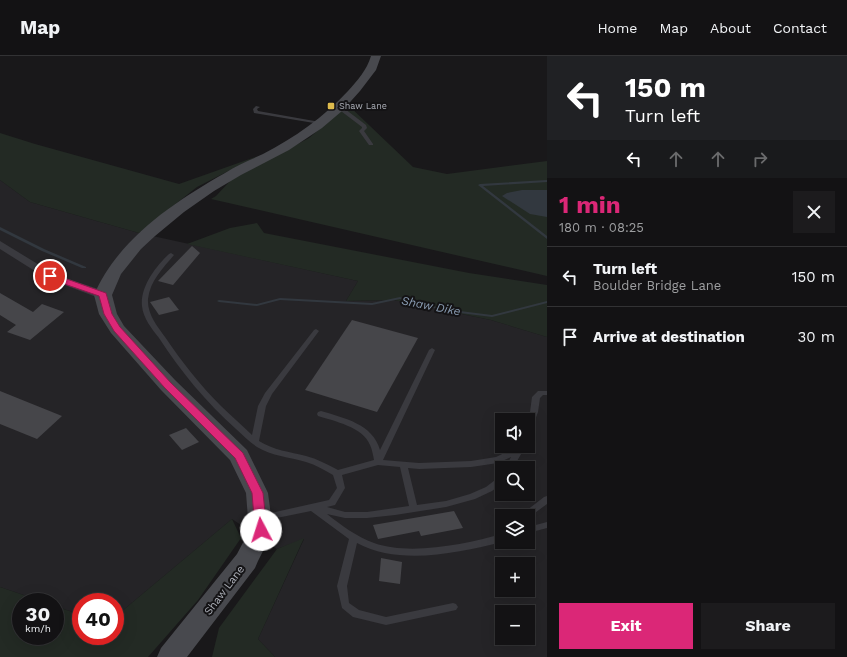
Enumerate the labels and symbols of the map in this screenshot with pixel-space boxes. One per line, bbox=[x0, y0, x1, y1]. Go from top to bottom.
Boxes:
marker: Shaw Lane bbox=[326, 101, 336, 111]
place label: Shaw Lane bbox=[339, 101, 387, 111]
pin bbox=[33, 259, 67, 293]
water label: Shaw Dike bbox=[400, 293, 462, 319]
position arrow bbox=[240, 509, 282, 551]
street label: Shaw Lane bbox=[202, 563, 247, 618]
speed limit sign: 40 bbox=[72, 593, 124, 645]

